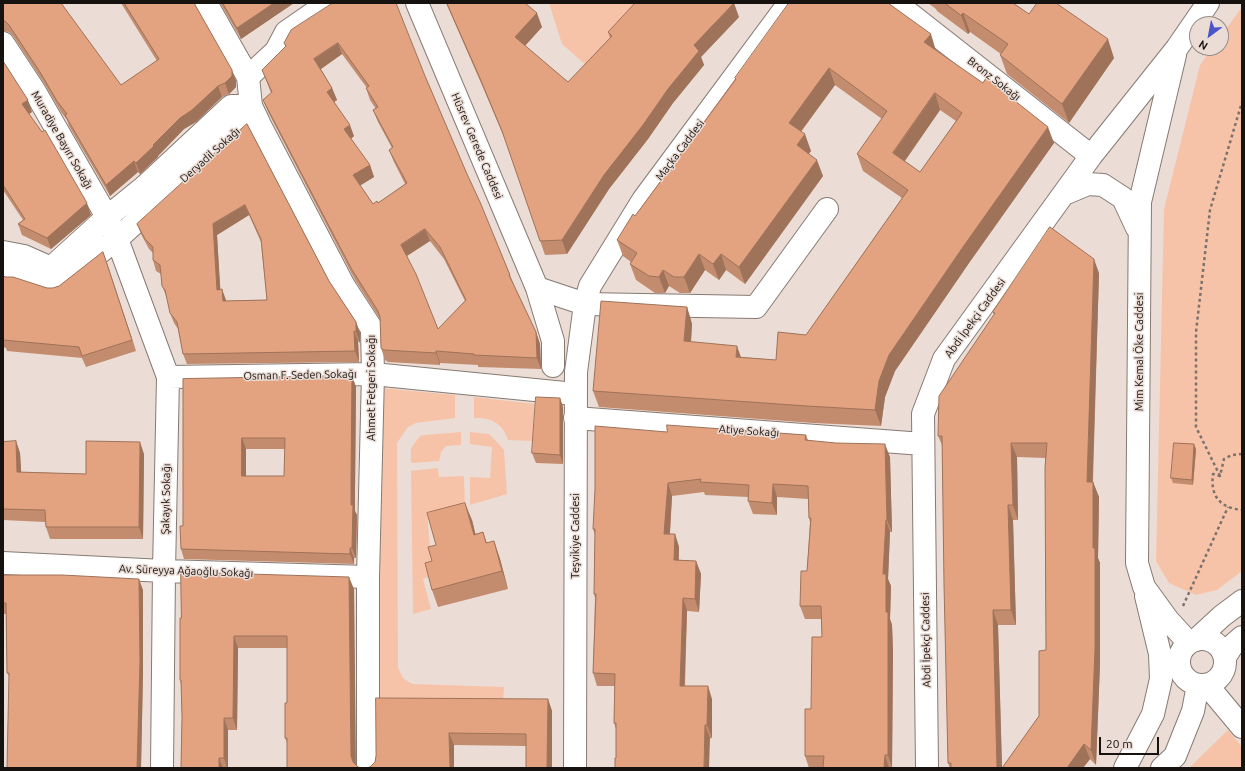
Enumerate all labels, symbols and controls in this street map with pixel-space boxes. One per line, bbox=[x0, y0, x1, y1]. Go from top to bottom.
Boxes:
north arrow bbox=[1189, 16, 1229, 56]
text: N bbox=[1197, 38, 1210, 53]
street label: Bronz Sokağı bbox=[965, 54, 1023, 104]
street label: Muradiye Bayırı Sokağı bbox=[29, 89, 95, 191]
street label: Hüsrev Gerede Caddesi bbox=[449, 91, 505, 201]
street label: Maçka Caddesi bbox=[653, 117, 707, 183]
street label: Deryadil Sokağı bbox=[177, 125, 243, 185]
street label: Abdi İpekçi Caddesi bbox=[942, 276, 1008, 360]
street label: Mim Kemal Öke Caddesi bbox=[1132, 293, 1146, 411]
street label: Ahmet Fetgeri Sokağı bbox=[364, 335, 378, 441]
street label: Osman F. Seden Sokağı bbox=[243, 367, 357, 383]
street label: Atiye Sokağı bbox=[718, 422, 780, 440]
street label: Şakayık Sokağı bbox=[159, 463, 173, 535]
street label: Teşvikiye Caddesi bbox=[568, 493, 582, 579]
street label: Av. Süreyya Ağaoğlu Sokağı bbox=[119, 562, 253, 580]
street label: Abdi İpekçi Caddesi bbox=[919, 592, 933, 688]
scale bar bbox=[1101, 729, 1161, 755]
text: 20 m bbox=[1106, 737, 1133, 750]

